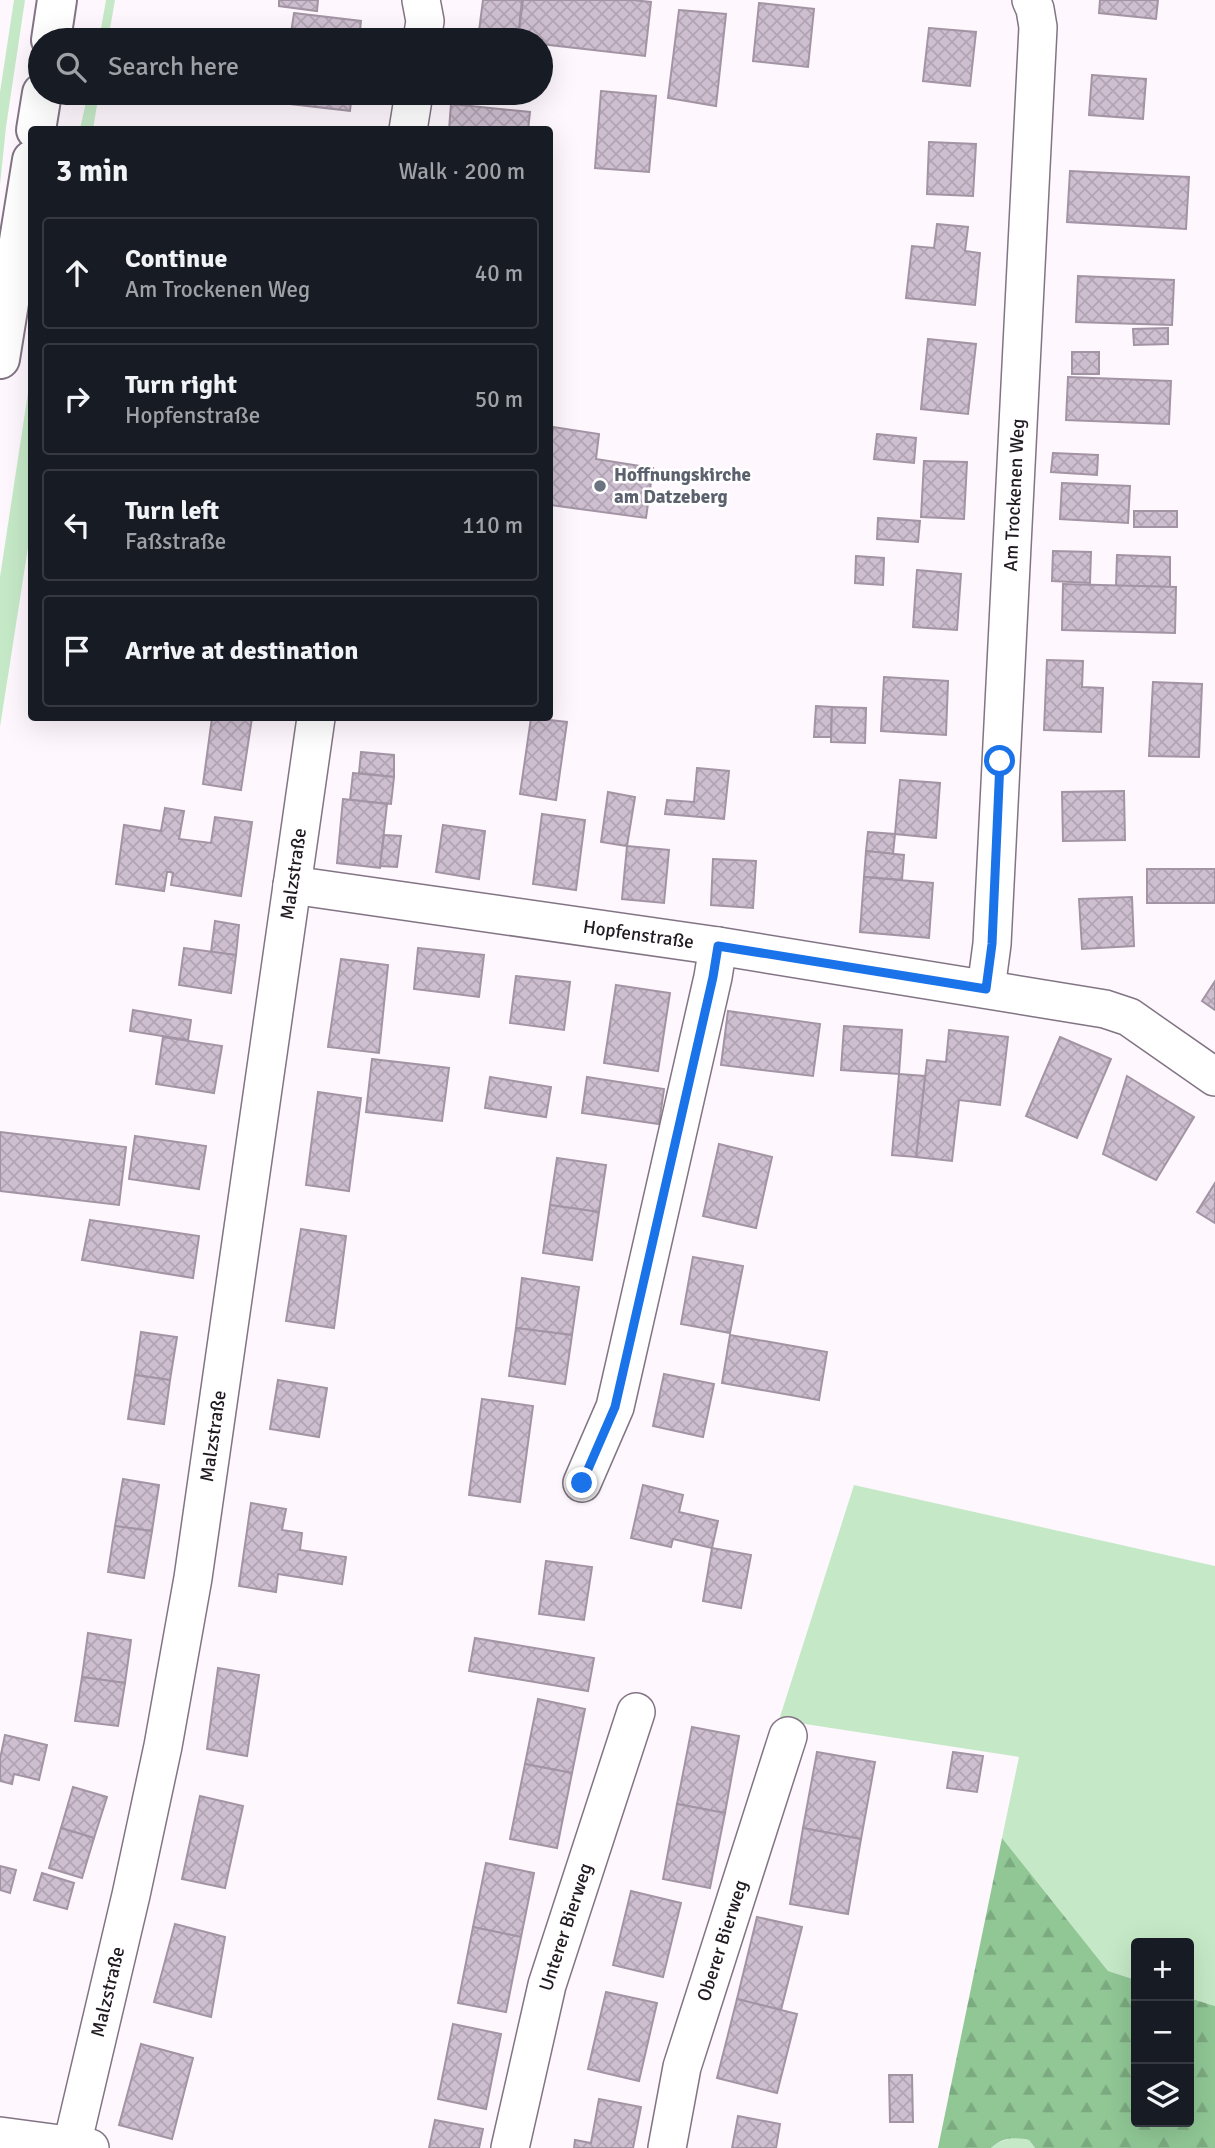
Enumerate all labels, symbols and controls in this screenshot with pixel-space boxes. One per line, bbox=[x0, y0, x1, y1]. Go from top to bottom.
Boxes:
search box bbox=[28, 28, 553, 105]
icon: search bbox=[52, 48, 90, 86]
text: Search here bbox=[108, 51, 239, 83]
text: 3 min bbox=[56, 153, 128, 190]
text: Walk · 200 m bbox=[399, 157, 525, 186]
text: Continue bbox=[125, 243, 227, 275]
icon: ahead bbox=[58, 254, 96, 292]
text: 40 m bbox=[475, 259, 523, 288]
text: Am Trockenen Weg bbox=[125, 275, 310, 304]
text: Turn right bbox=[125, 369, 237, 401]
icon: right bbox=[58, 380, 96, 418]
text: 50 m bbox=[475, 385, 523, 414]
text: Hopfenstraße bbox=[125, 401, 260, 430]
street label: Am Trockenen Weg bbox=[999, 418, 1030, 572]
place label: Hoffnungskirche am Datzeberg bbox=[614, 463, 751, 509]
marker: Hoffnungskirche am Datzeberg bbox=[592, 478, 608, 494]
text: Turn left bbox=[125, 495, 219, 527]
icon: left bbox=[58, 506, 96, 544]
text: 110 m bbox=[462, 511, 523, 540]
text: Faßstraße bbox=[125, 527, 226, 556]
icon: arrive bbox=[58, 632, 96, 670]
text: Arrive at destination bbox=[125, 635, 358, 667]
route start bbox=[984, 745, 1015, 776]
street label: Malzstraße bbox=[275, 826, 312, 921]
street label: Hopfenstraße bbox=[581, 915, 696, 954]
street label: Malzstraße bbox=[195, 1389, 232, 1484]
route end bbox=[566, 1467, 597, 1498]
street label: Unterer Bierweg bbox=[534, 1860, 598, 1994]
street label: Oberer Bierweg bbox=[692, 1877, 753, 2004]
map controls bbox=[1131, 1938, 1194, 2127]
button: + bbox=[1131, 1938, 1194, 2001]
street label: Malzstraße bbox=[86, 1944, 130, 2040]
button: − bbox=[1131, 2001, 1194, 2064]
button: layers bbox=[1131, 2064, 1194, 2127]

